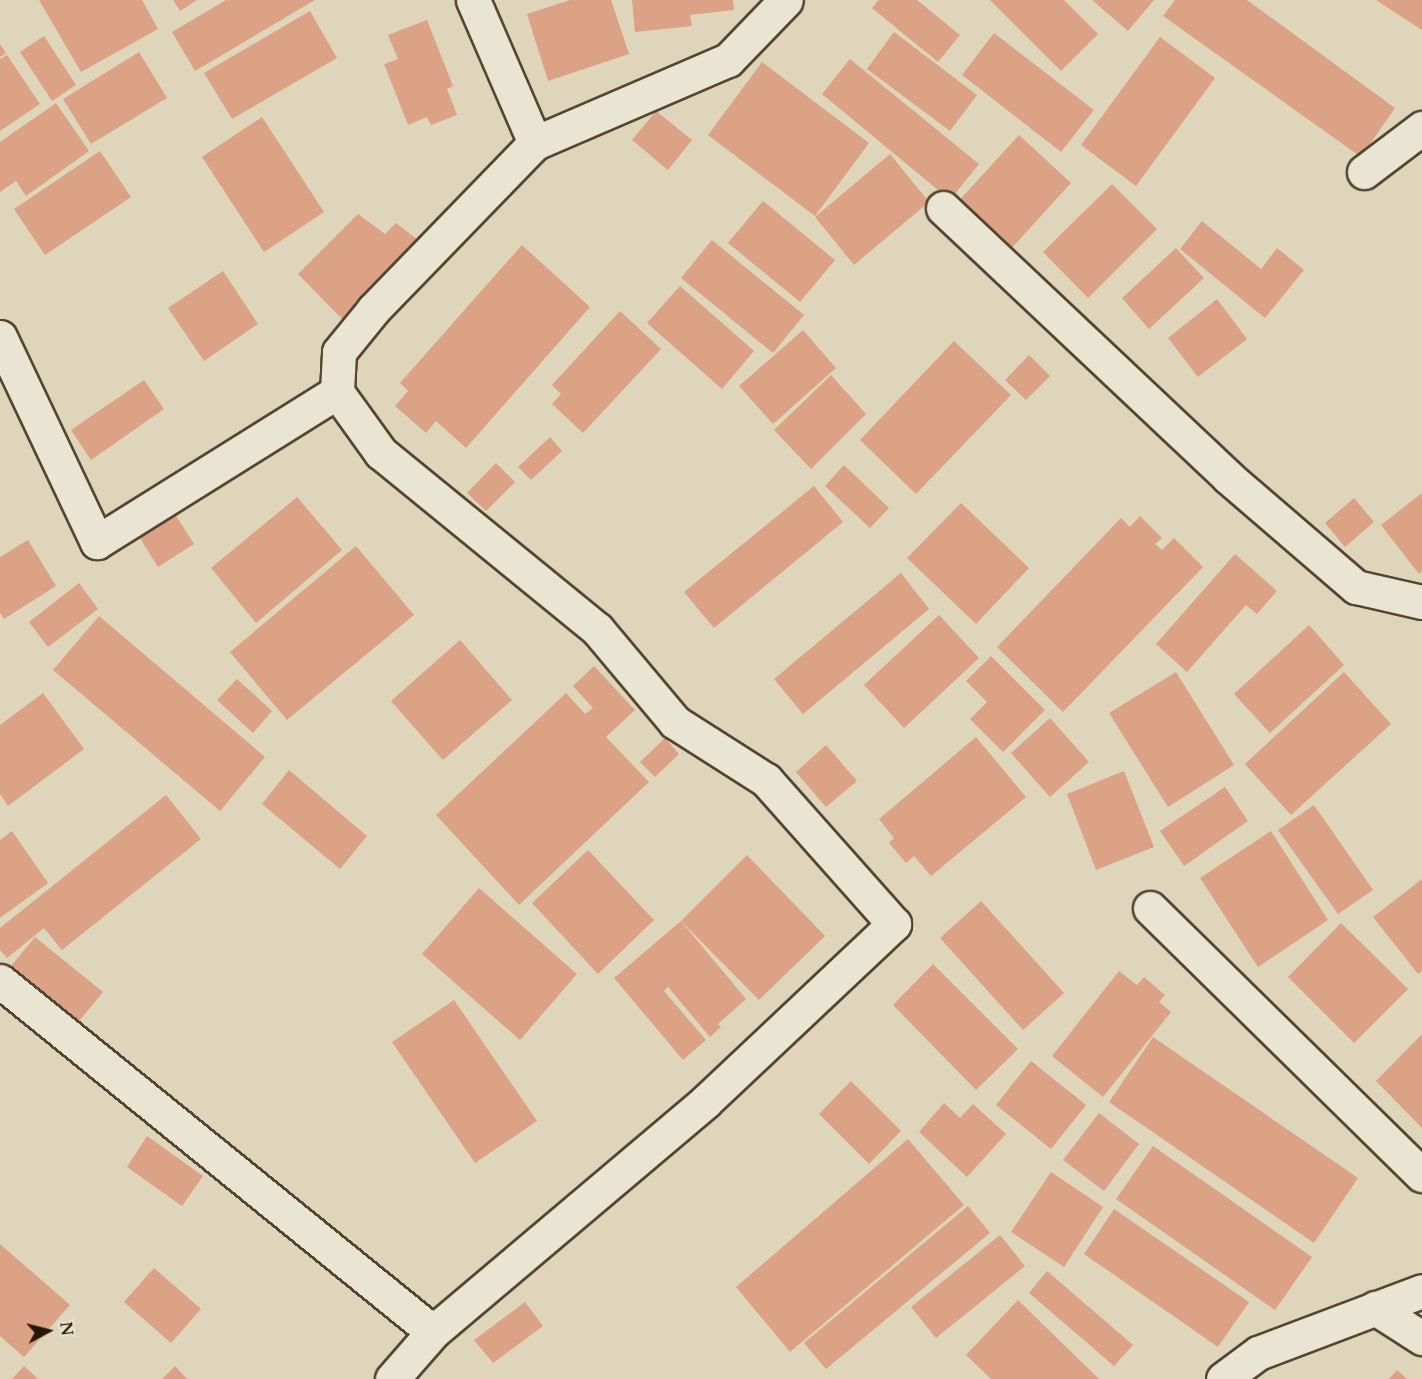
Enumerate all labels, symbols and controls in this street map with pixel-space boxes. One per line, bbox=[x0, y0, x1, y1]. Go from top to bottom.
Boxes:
north arrow bbox=[18, 1301, 78, 1361]
text: N bbox=[54, 1321, 78, 1337]

